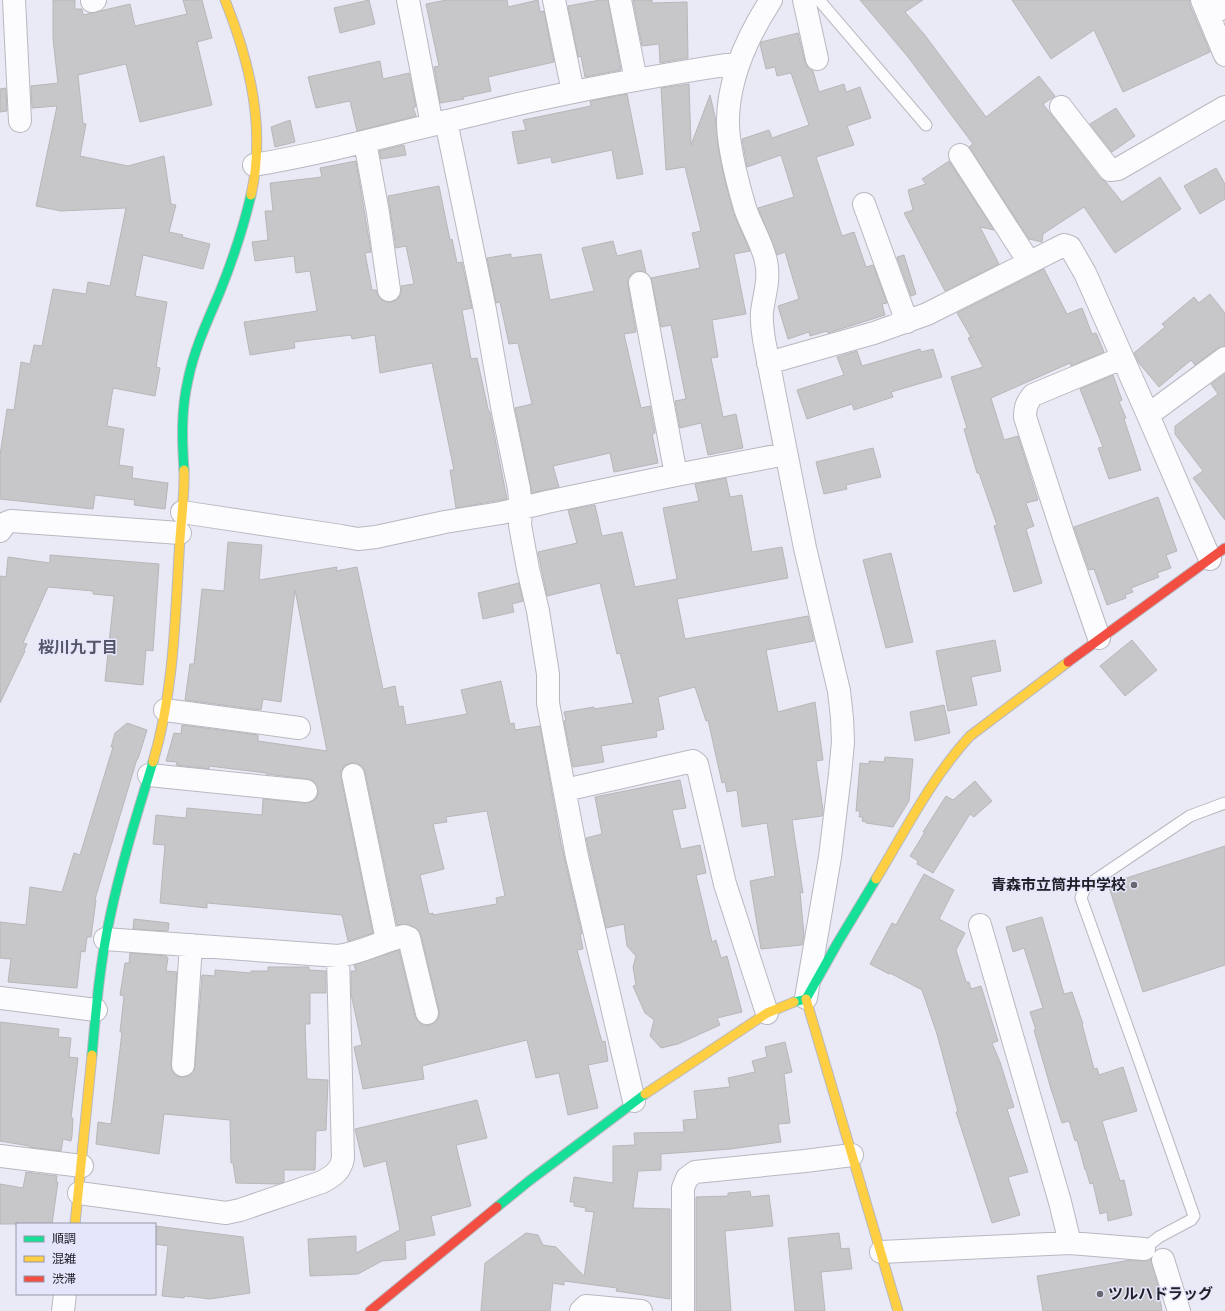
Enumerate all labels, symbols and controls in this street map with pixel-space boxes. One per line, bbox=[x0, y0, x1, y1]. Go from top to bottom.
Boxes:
district label: 桜川九丁目 bbox=[38, 638, 118, 657]
place label: 青森市立筒井中学校 bbox=[991, 876, 1126, 894]
marker: 青森市立筒井中学校 bbox=[1129, 880, 1139, 890]
legend bbox=[16, 1223, 156, 1295]
text: 順調 bbox=[52, 1232, 76, 1246]
text: 混雑 bbox=[52, 1252, 76, 1266]
text: 渋滞 bbox=[52, 1272, 76, 1286]
place label: ツルハドラッグ bbox=[1108, 1285, 1213, 1303]
marker: ツルハドラッグ bbox=[1095, 1289, 1105, 1299]

